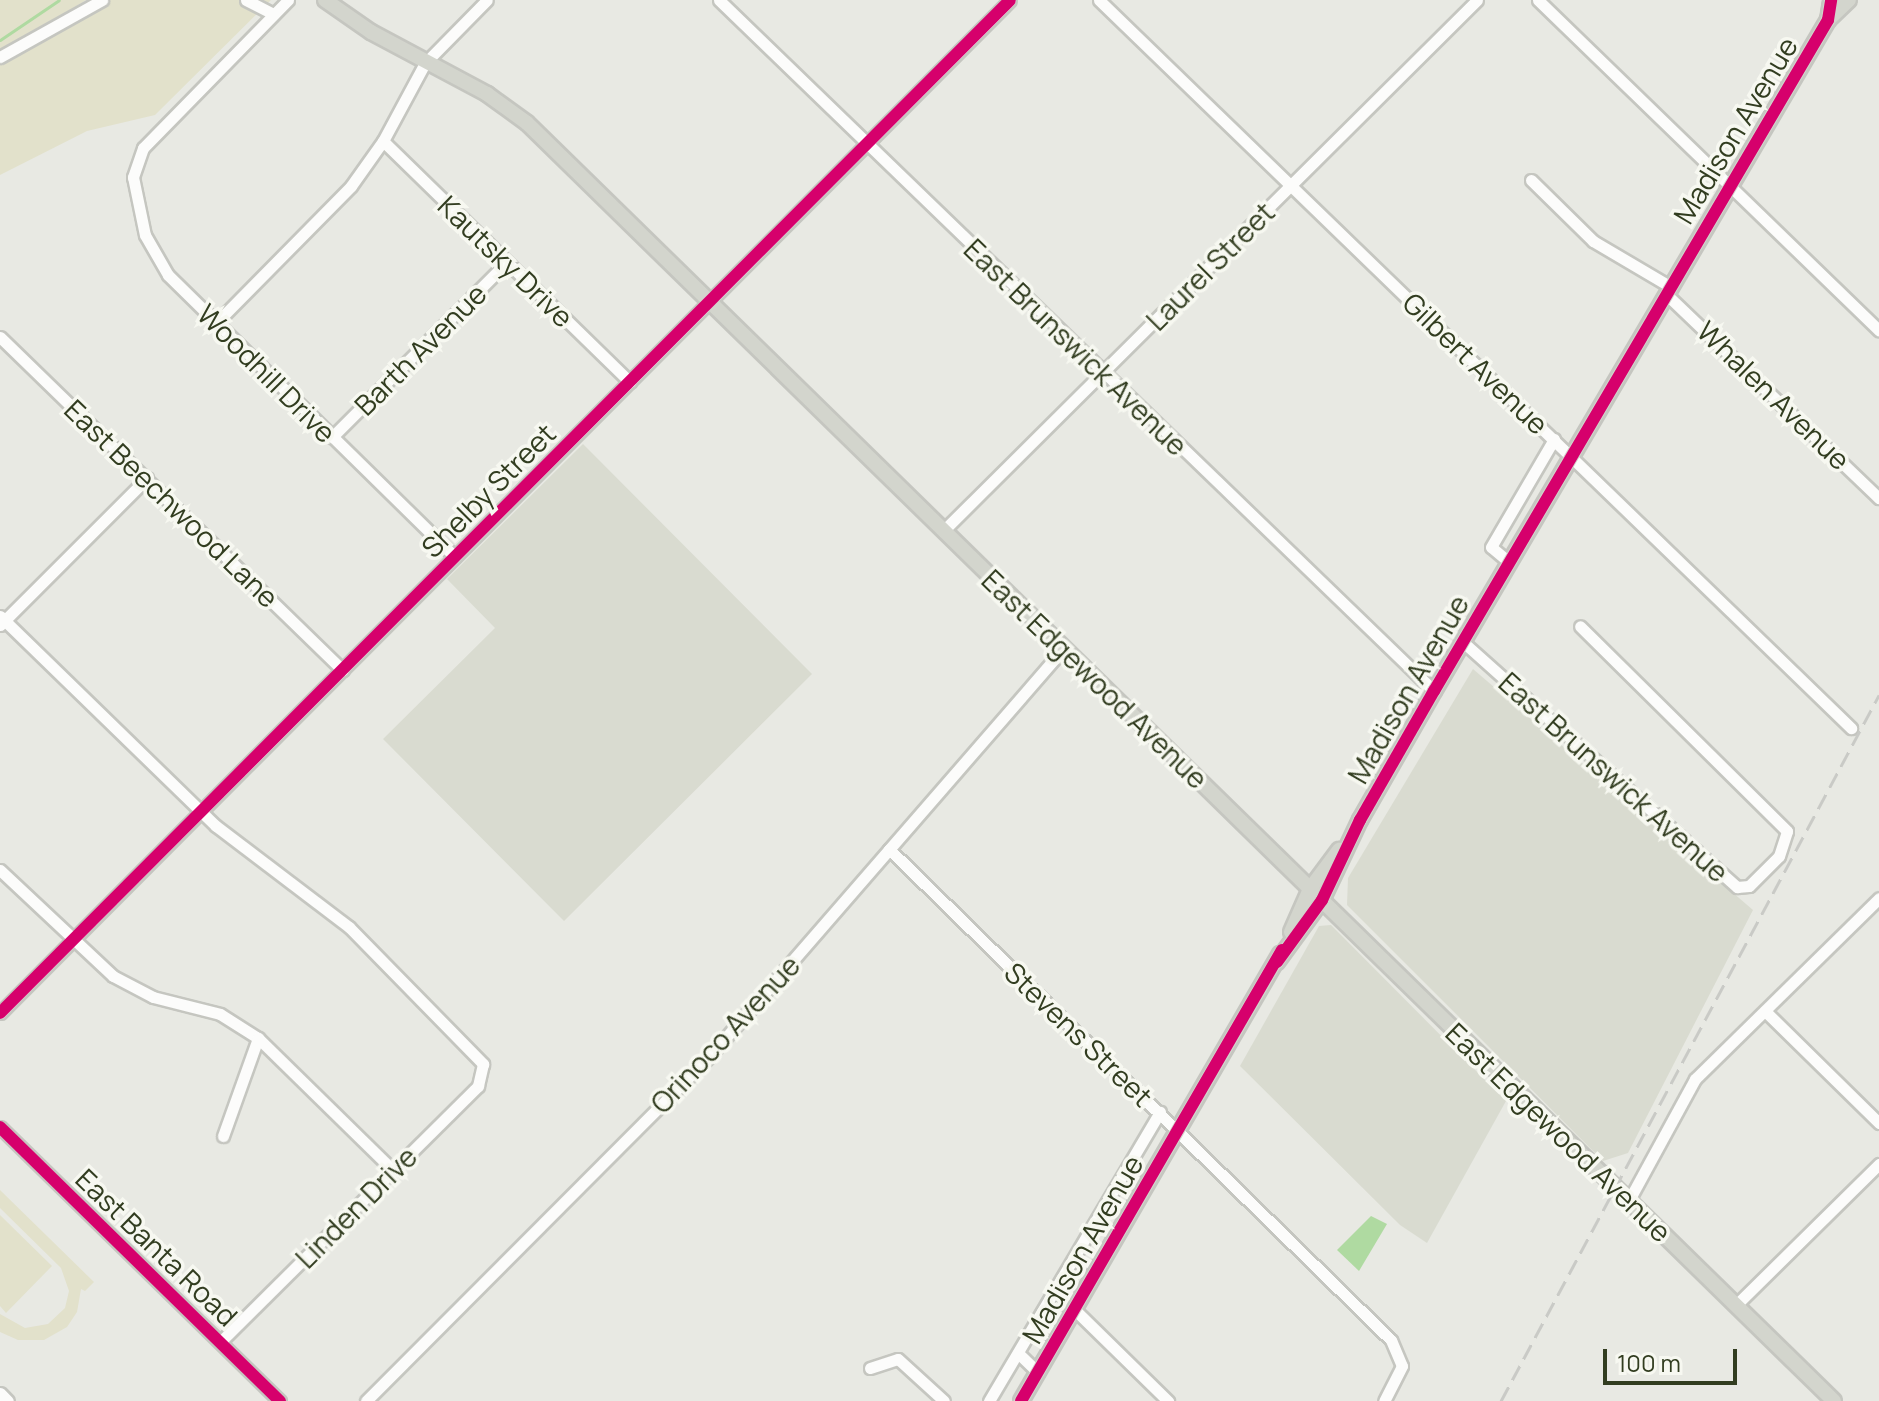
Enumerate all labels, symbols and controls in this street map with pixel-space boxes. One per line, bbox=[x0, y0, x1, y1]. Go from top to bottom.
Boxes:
street label: Madison Avenue bbox=[1666, 31, 1804, 229]
street label: Kautsky Drive bbox=[432, 188, 580, 334]
street label: Laurel Street bbox=[1139, 195, 1281, 337]
street label: East Brunswick Avenue bbox=[958, 232, 1194, 462]
street label: Barth Avenue bbox=[347, 276, 493, 422]
street label: Gilbert Avenue bbox=[1397, 285, 1555, 441]
street label: Woodhill Drive bbox=[191, 297, 343, 449]
street label: Whalen Avenue bbox=[1691, 314, 1857, 476]
street label: East Beechwood Lane bbox=[58, 392, 286, 614]
street label: Shelby Street bbox=[414, 416, 562, 564]
street label: East Edgewood Avenue bbox=[975, 563, 1215, 795]
street label: Madison Avenue bbox=[1341, 589, 1475, 789]
street label: East Brunswick Avenue bbox=[1493, 665, 1735, 889]
street label: Orinoco Avenue bbox=[643, 948, 807, 1120]
street label: Stevens Street bbox=[998, 955, 1160, 1113]
street label: East Edgewood Avenue bbox=[1439, 1016, 1679, 1248]
street label: Linden Drive bbox=[288, 1139, 424, 1275]
street label: Madison Avenue bbox=[1015, 1149, 1149, 1349]
street label: East Banta Road bbox=[69, 1162, 245, 1332]
scale bar bbox=[1607, 1333, 1741, 1383]
text: 100 m bbox=[1617, 1346, 1681, 1379]

